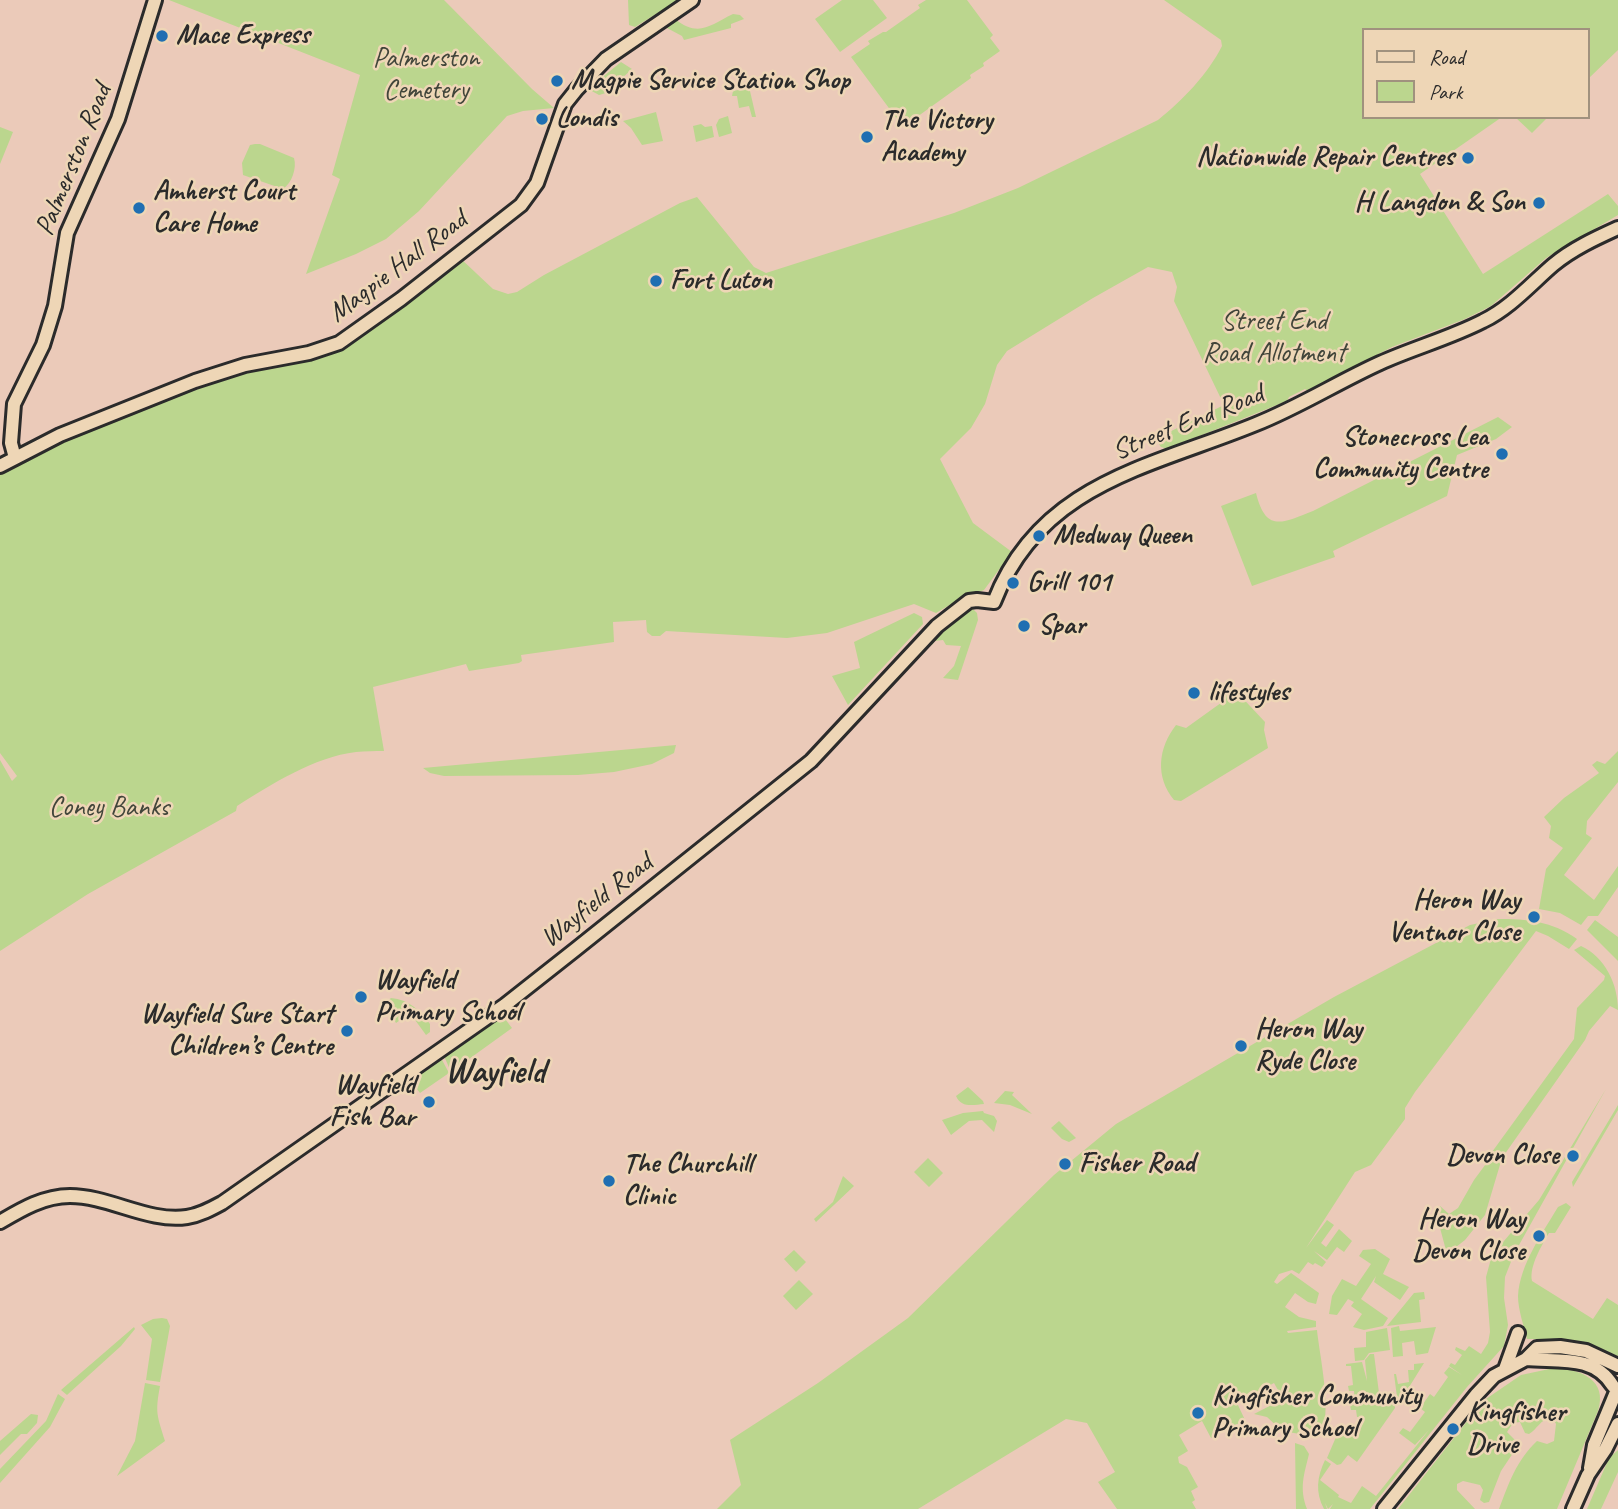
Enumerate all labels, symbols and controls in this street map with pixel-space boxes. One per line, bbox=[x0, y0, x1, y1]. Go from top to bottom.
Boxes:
place label: Mace Express bbox=[176, 19, 310, 53]
marker: Mace Express bbox=[154, 28, 170, 44]
legend bbox=[1362, 28, 1590, 119]
park label: Palmerston Cemetery bbox=[373, 42, 479, 108]
text: Road bbox=[1429, 44, 1464, 70]
place label: Magpie Service Station Shop bbox=[571, 64, 850, 98]
marker: Magpie Service Station Shop bbox=[549, 73, 565, 89]
street label: Palmerston Road bbox=[28, 79, 120, 241]
text: Park bbox=[1429, 79, 1462, 105]
place label: Londis bbox=[556, 102, 617, 136]
place label: The Victory Academy bbox=[881, 104, 992, 170]
marker: Londis bbox=[534, 111, 550, 127]
marker: The Victory Academy bbox=[859, 129, 875, 145]
place label: Nationwide Repair Centres bbox=[1196, 141, 1454, 175]
marker: Nationwide Repair Centres bbox=[1460, 150, 1476, 166]
place label: Amherst Court Care Home bbox=[153, 175, 295, 241]
place label: H Langdon & Son bbox=[1355, 186, 1525, 220]
marker: H Langdon & Son bbox=[1531, 195, 1547, 211]
marker: Amherst Court Care Home bbox=[131, 200, 147, 216]
street label: Magpie Hall Road bbox=[322, 204, 474, 330]
place label: Fort Luton bbox=[670, 264, 772, 298]
marker: Fort Luton bbox=[648, 273, 664, 289]
park label: Street End Road Allotment bbox=[1203, 305, 1345, 371]
street label: Street End Road bbox=[1108, 377, 1268, 469]
place label: Stonecross Lea Community Centre bbox=[1313, 421, 1488, 487]
marker: Stonecross Lea Community Centre bbox=[1494, 446, 1510, 462]
place label: Medway Queen bbox=[1053, 519, 1192, 553]
marker: Medway Queen bbox=[1031, 528, 1047, 544]
place label: Grill 101 bbox=[1027, 566, 1111, 600]
marker: Grill 101 bbox=[1005, 575, 1021, 591]
place label: Spar bbox=[1038, 609, 1085, 643]
marker: Spar bbox=[1016, 618, 1032, 634]
place label: lifestyles bbox=[1208, 676, 1289, 710]
marker: lifestyles bbox=[1186, 685, 1202, 701]
park label: Coney Banks bbox=[49, 791, 169, 825]
street label: Wayfield Road bbox=[534, 847, 660, 955]
place label: Heron Way Ventnor Close bbox=[1388, 884, 1520, 950]
marker: Heron Way Ventnor Close bbox=[1526, 909, 1542, 925]
place label: Wayfield Primary School bbox=[375, 964, 521, 1030]
marker: Wayfield Primary School bbox=[353, 989, 369, 1005]
place label: Wayfield Sure Start Children’s Centre bbox=[141, 998, 333, 1064]
place label: Heron Way Ryde Close bbox=[1255, 1013, 1362, 1079]
marker: Wayfield Sure Start Children’s Centre bbox=[339, 1023, 355, 1039]
marker: Heron Way Ryde Close bbox=[1233, 1038, 1249, 1054]
district label: Wayfield bbox=[445, 1052, 545, 1094]
place label: Wayfield Fish Bar bbox=[329, 1069, 415, 1135]
marker: Wayfield Fish Bar bbox=[421, 1094, 437, 1110]
place label: Devon Close bbox=[1446, 1139, 1559, 1173]
place label: Fisher Road bbox=[1079, 1147, 1195, 1181]
place label: The Churchill Clinic bbox=[623, 1148, 752, 1214]
marker: Devon Close bbox=[1565, 1148, 1581, 1164]
marker: Fisher Road bbox=[1057, 1156, 1073, 1172]
marker: The Churchill Clinic bbox=[601, 1173, 617, 1189]
place label: Heron Way Devon Close bbox=[1412, 1203, 1525, 1269]
marker: Heron Way Devon Close bbox=[1531, 1228, 1547, 1244]
place label: Kingfisher Community Primary School bbox=[1212, 1380, 1421, 1446]
place label: Kingfisher Drive bbox=[1467, 1396, 1565, 1462]
marker: Kingfisher Community Primary School bbox=[1190, 1405, 1206, 1421]
marker: Kingfisher Drive bbox=[1445, 1421, 1461, 1437]

